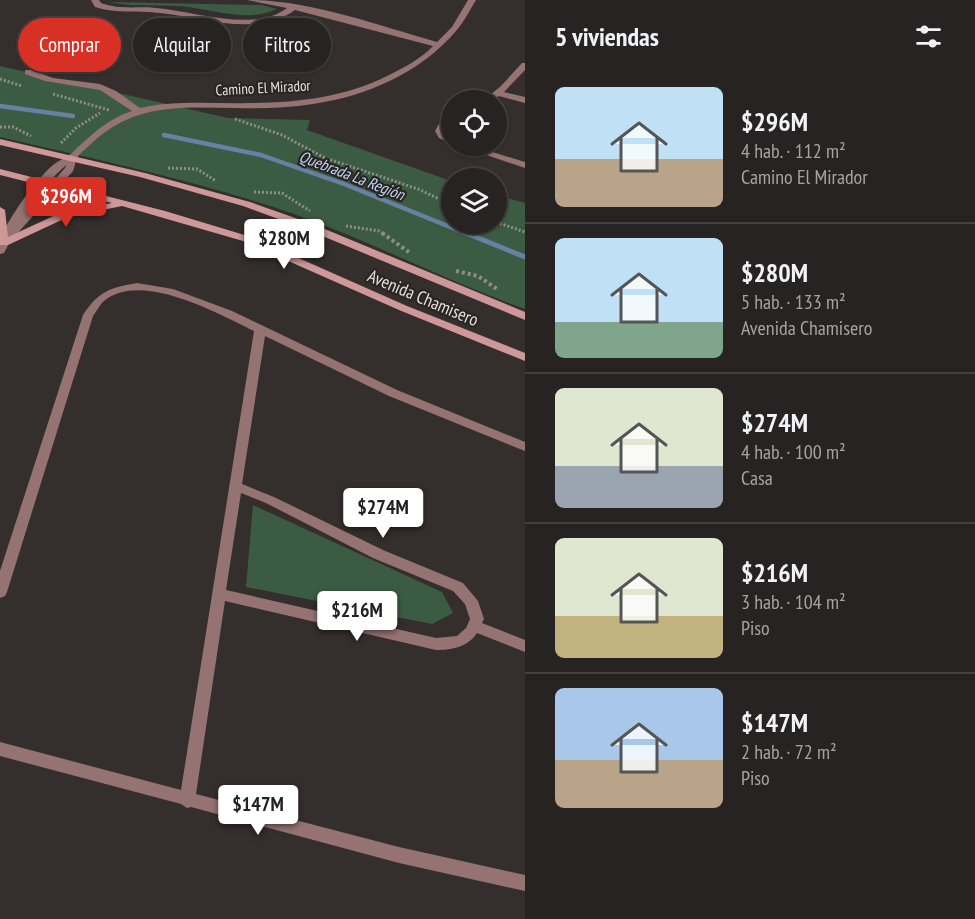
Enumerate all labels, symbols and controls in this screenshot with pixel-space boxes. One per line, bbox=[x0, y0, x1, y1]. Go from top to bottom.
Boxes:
chip: Comprar bbox=[18, 18, 121, 72]
chip: Alquilar bbox=[133, 18, 231, 72]
chip: Filtros bbox=[243, 18, 331, 72]
text: 5 viviendas bbox=[555, 20, 659, 53]
icon: filters bbox=[912, 20, 945, 53]
street label: Camino El Mirador bbox=[215, 75, 312, 99]
map controls bbox=[441, 90, 507, 234]
button: locate bbox=[441, 90, 507, 156]
text: $296M bbox=[741, 105, 808, 138]
icon: home bbox=[603, 111, 675, 183]
text: 4 hab. · 112 m² bbox=[741, 138, 846, 164]
water label: Quebrada La Región bbox=[297, 146, 408, 205]
text: Camino El Mirador bbox=[741, 164, 868, 190]
button: layers bbox=[441, 168, 507, 234]
pin: $296M bbox=[24, 177, 108, 228]
text: $296M bbox=[40, 183, 92, 209]
pin: $280M bbox=[242, 219, 326, 270]
text: $280M bbox=[258, 225, 310, 251]
text: $280M bbox=[741, 256, 808, 289]
icon: home bbox=[603, 262, 675, 334]
street label: Avenida Chamisero bbox=[364, 264, 482, 331]
text: 5 hab. · 133 m² bbox=[741, 289, 846, 315]
text: Avenida Chamisero bbox=[741, 315, 872, 341]
text: $274M bbox=[741, 406, 808, 439]
icon: home bbox=[603, 412, 675, 484]
text: 4 hab. · 100 m² bbox=[741, 439, 846, 465]
text: Casa bbox=[741, 465, 773, 491]
pin: $274M bbox=[341, 488, 425, 539]
text: $274M bbox=[357, 494, 409, 520]
text: $216M bbox=[741, 556, 808, 589]
icon: home bbox=[603, 562, 675, 634]
text: 3 hab. · 104 m² bbox=[741, 589, 846, 615]
pin: $216M bbox=[315, 591, 399, 642]
text: $216M bbox=[331, 597, 383, 623]
text: Piso bbox=[741, 615, 770, 641]
text: $147M bbox=[741, 706, 808, 739]
icon: home bbox=[603, 712, 675, 784]
text: 2 hab. · 72 m² bbox=[741, 739, 837, 765]
text: Piso bbox=[741, 765, 770, 791]
pin: $147M bbox=[216, 785, 300, 836]
text: $147M bbox=[232, 791, 284, 817]

